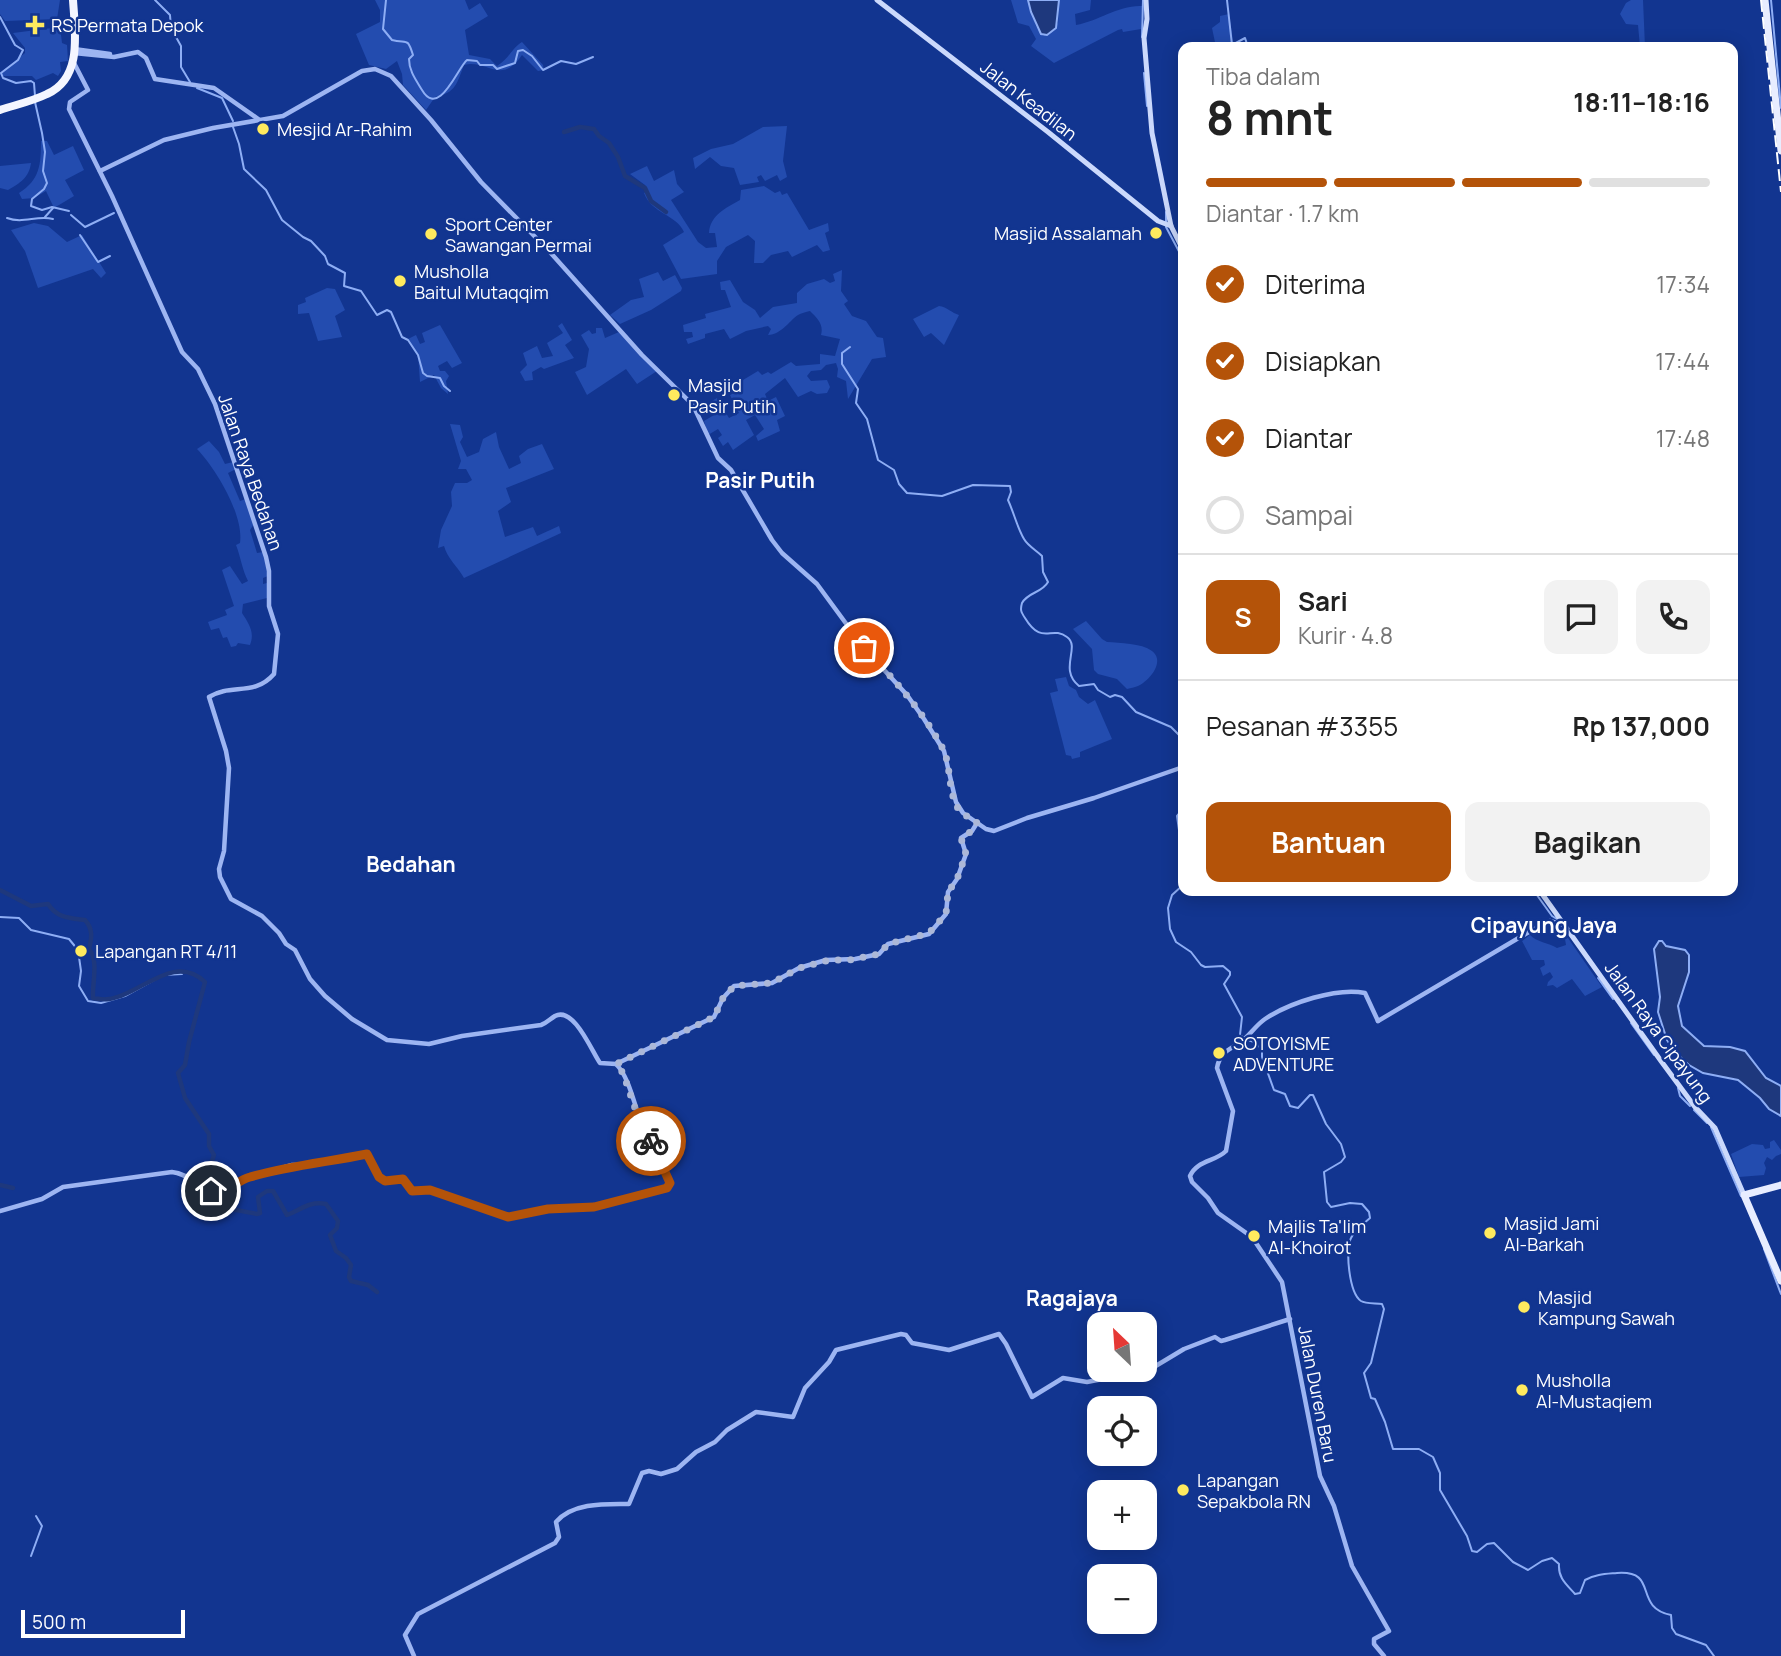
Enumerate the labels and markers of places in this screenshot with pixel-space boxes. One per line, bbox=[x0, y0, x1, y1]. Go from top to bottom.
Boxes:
place label: RS Permata Depok bbox=[51, 13, 205, 37]
marker: RS Permata Depok bbox=[25, 15, 45, 35]
place label: Mesjid Ar-Rahim bbox=[277, 117, 412, 141]
marker: Mesjid Ar-Rahim bbox=[255, 121, 271, 137]
place label: Sport Center Sawangan Permai bbox=[445, 212, 592, 257]
place label: Masjid Assalamah bbox=[994, 221, 1142, 245]
marker: Masjid Assalamah bbox=[1148, 225, 1164, 241]
marker: Sport Center Sawangan Permai bbox=[423, 226, 439, 242]
place label: Musholla Baitul Mutaqqim bbox=[414, 259, 549, 304]
marker: Musholla Baitul Mutaqqim bbox=[392, 273, 408, 289]
place label: Masjid Pasir Putih bbox=[688, 373, 776, 418]
marker: Masjid Pasir Putih bbox=[666, 387, 682, 403]
pin bbox=[834, 618, 894, 678]
place label: Lapangan RT 4/11 bbox=[95, 939, 237, 963]
marker: Lapangan RT 4/11 bbox=[73, 943, 89, 959]
place label: SOTOYISME ADVENTURE bbox=[1233, 1031, 1334, 1076]
marker: SOTOYISME ADVENTURE bbox=[1211, 1045, 1227, 1061]
pin bbox=[181, 1161, 241, 1221]
place label: Masjid Jami Al-Barkah bbox=[1504, 1211, 1599, 1256]
place label: Majlis Ta'lim Al-Khoirot bbox=[1268, 1214, 1366, 1259]
marker: Masjid Jami Al-Barkah bbox=[1482, 1225, 1498, 1241]
marker: Majlis Ta'lim Al-Khoirot bbox=[1246, 1228, 1262, 1244]
place label: Masjid Kampung Sawah bbox=[1538, 1285, 1675, 1330]
marker: Masjid Kampung Sawah bbox=[1516, 1299, 1532, 1315]
place label: Musholla Al-Mustaqiem bbox=[1536, 1368, 1652, 1413]
marker: Musholla Al-Mustaqiem bbox=[1514, 1382, 1530, 1398]
place label: Lapangan Sepakbola RN bbox=[1197, 1468, 1311, 1513]
marker: Lapangan Sepakbola RN bbox=[1175, 1482, 1191, 1498]

